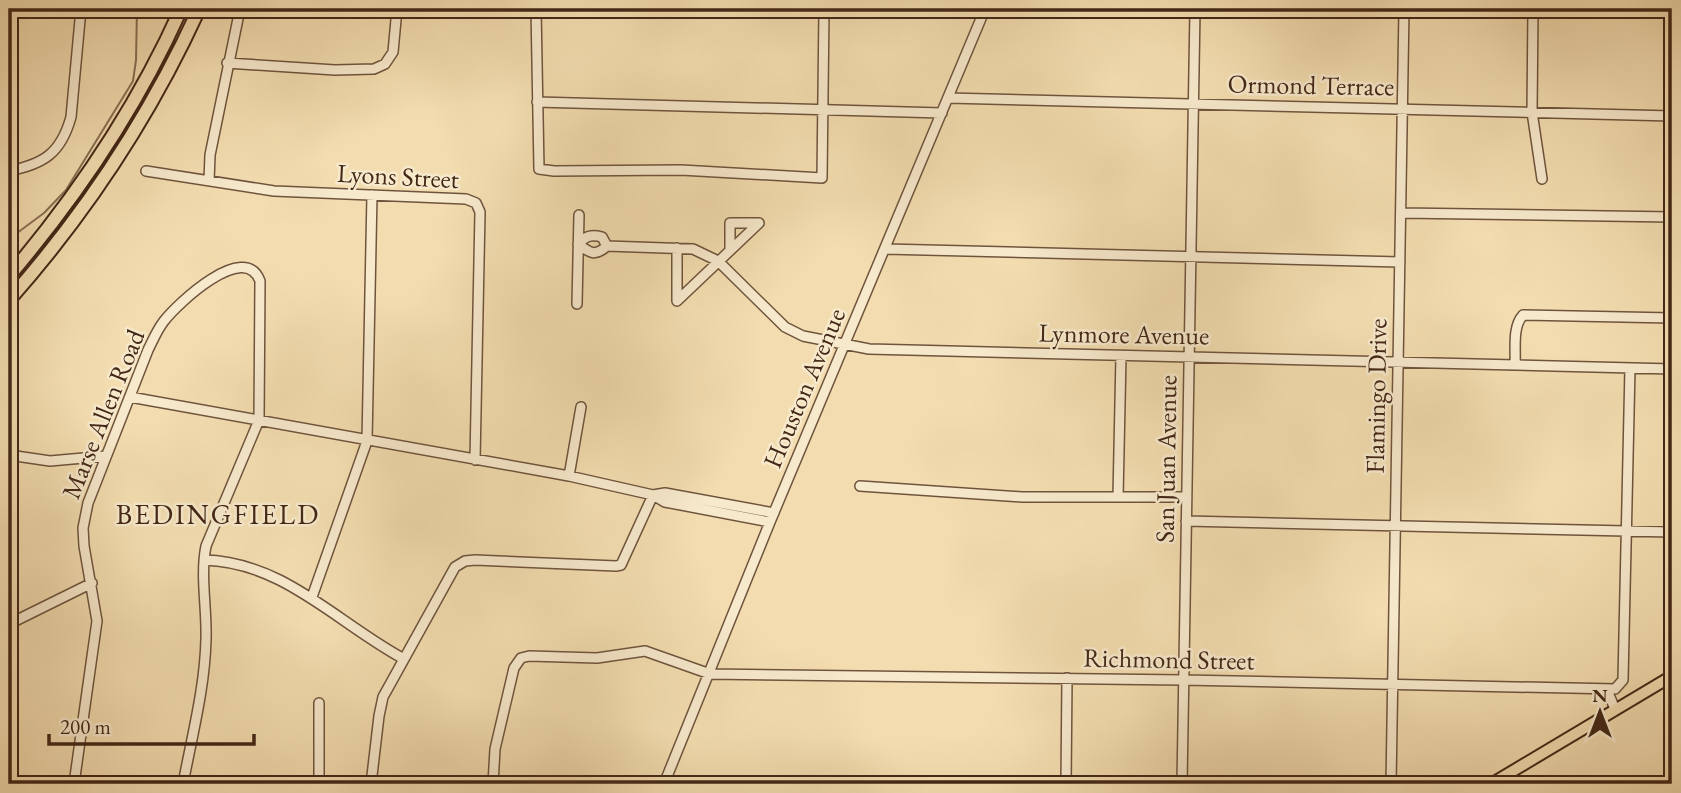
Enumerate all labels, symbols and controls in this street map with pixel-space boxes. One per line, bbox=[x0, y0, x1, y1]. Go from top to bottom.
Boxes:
street label: Ormond Terrace bbox=[1227, 67, 1395, 103]
street label: Lyons Street bbox=[336, 156, 460, 196]
street label: Houston Avenue bbox=[755, 303, 853, 473]
street label: Lynmore Avenue bbox=[1038, 316, 1210, 352]
street label: Flamingo Drive bbox=[1358, 318, 1394, 474]
street label: Marse Allen Road bbox=[54, 324, 153, 504]
street label: San Juan Avenue bbox=[1148, 375, 1184, 543]
district label: BEDINGFIELD bbox=[116, 496, 320, 532]
street label: Richmond Street bbox=[1083, 641, 1255, 677]
north arrow bbox=[1566, 678, 1636, 748]
text: N bbox=[1592, 683, 1608, 708]
scale bar bbox=[49, 702, 254, 746]
text: 200 m bbox=[60, 713, 111, 740]

